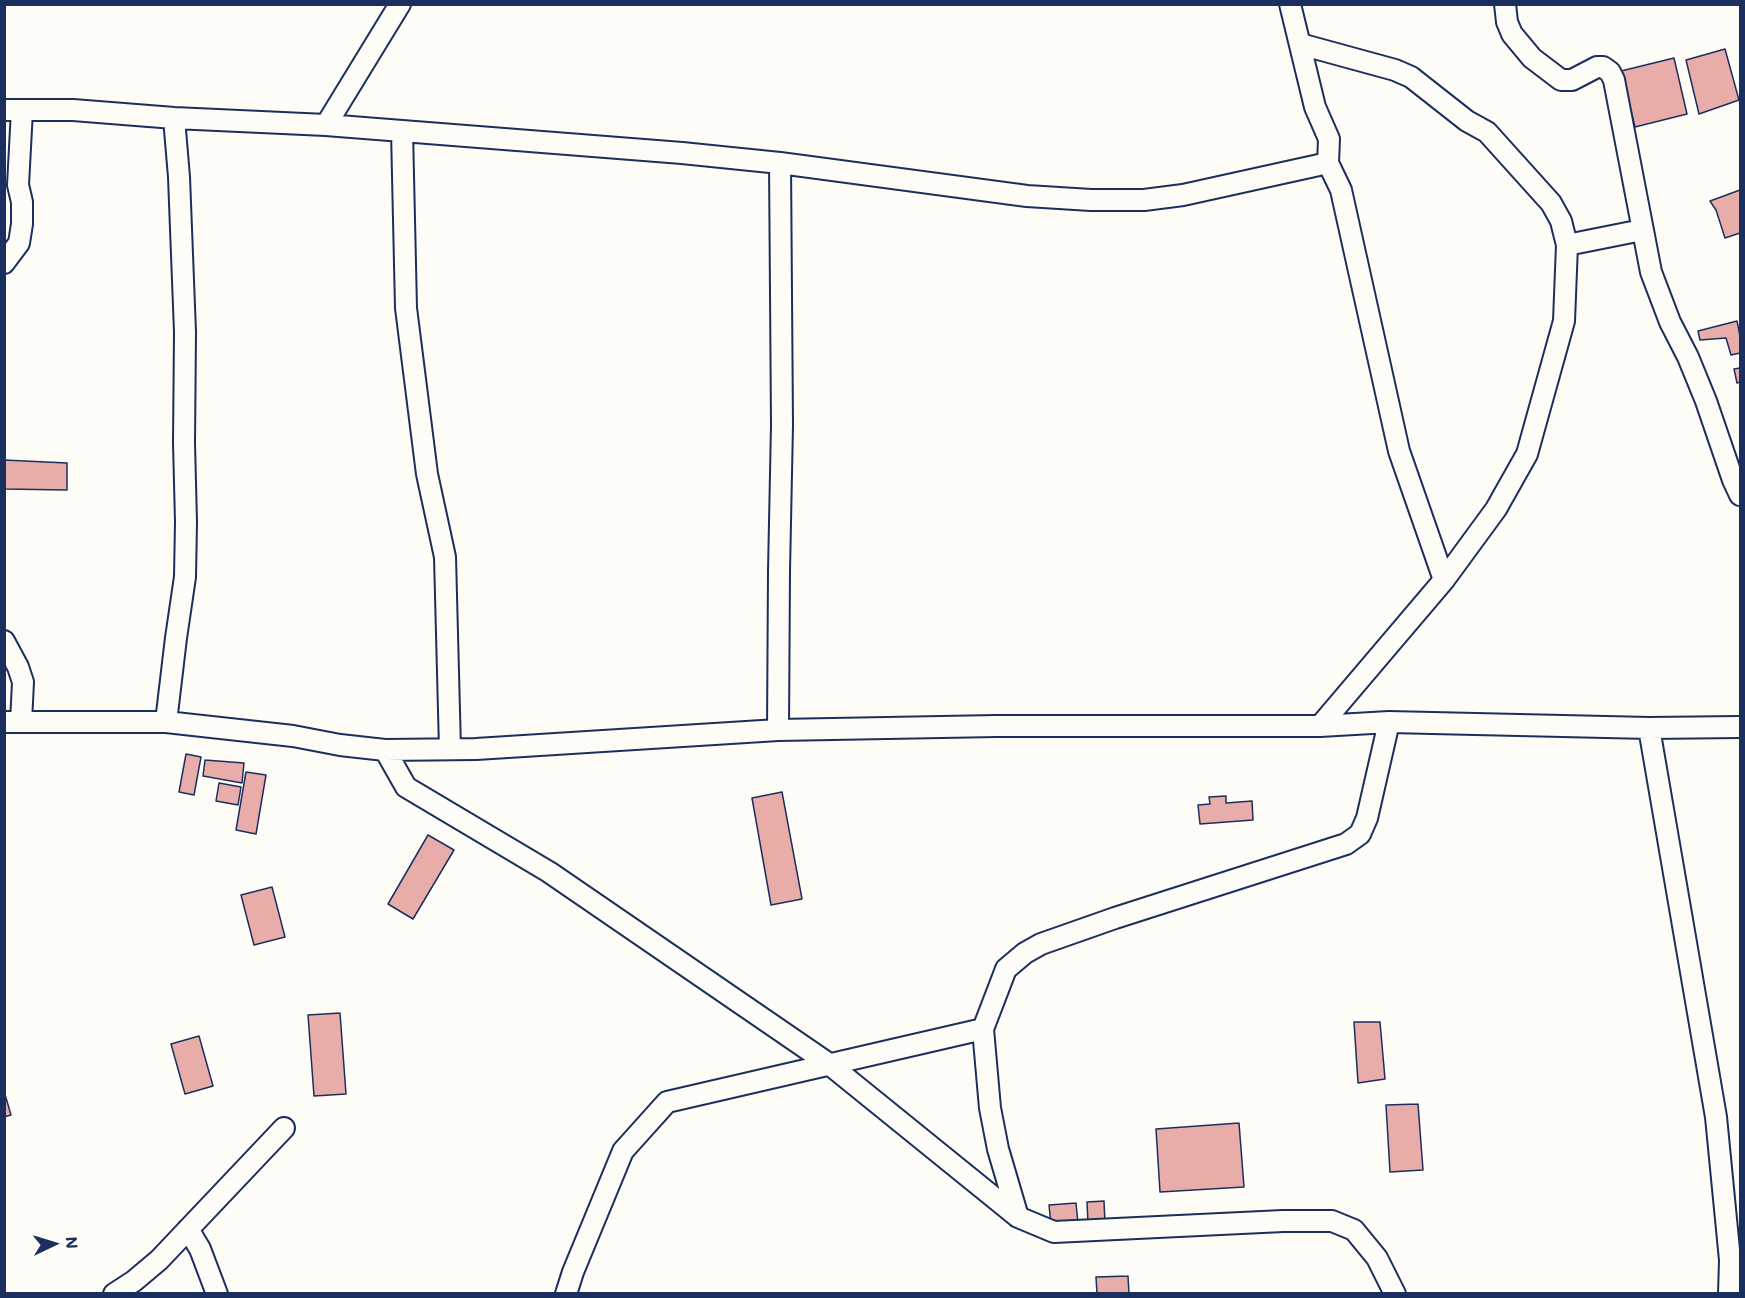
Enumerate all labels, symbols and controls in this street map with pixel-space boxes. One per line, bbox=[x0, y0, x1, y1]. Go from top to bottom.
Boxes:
north arrow bbox=[24, 1214, 84, 1274]
text: N bbox=[62, 1236, 83, 1250]

